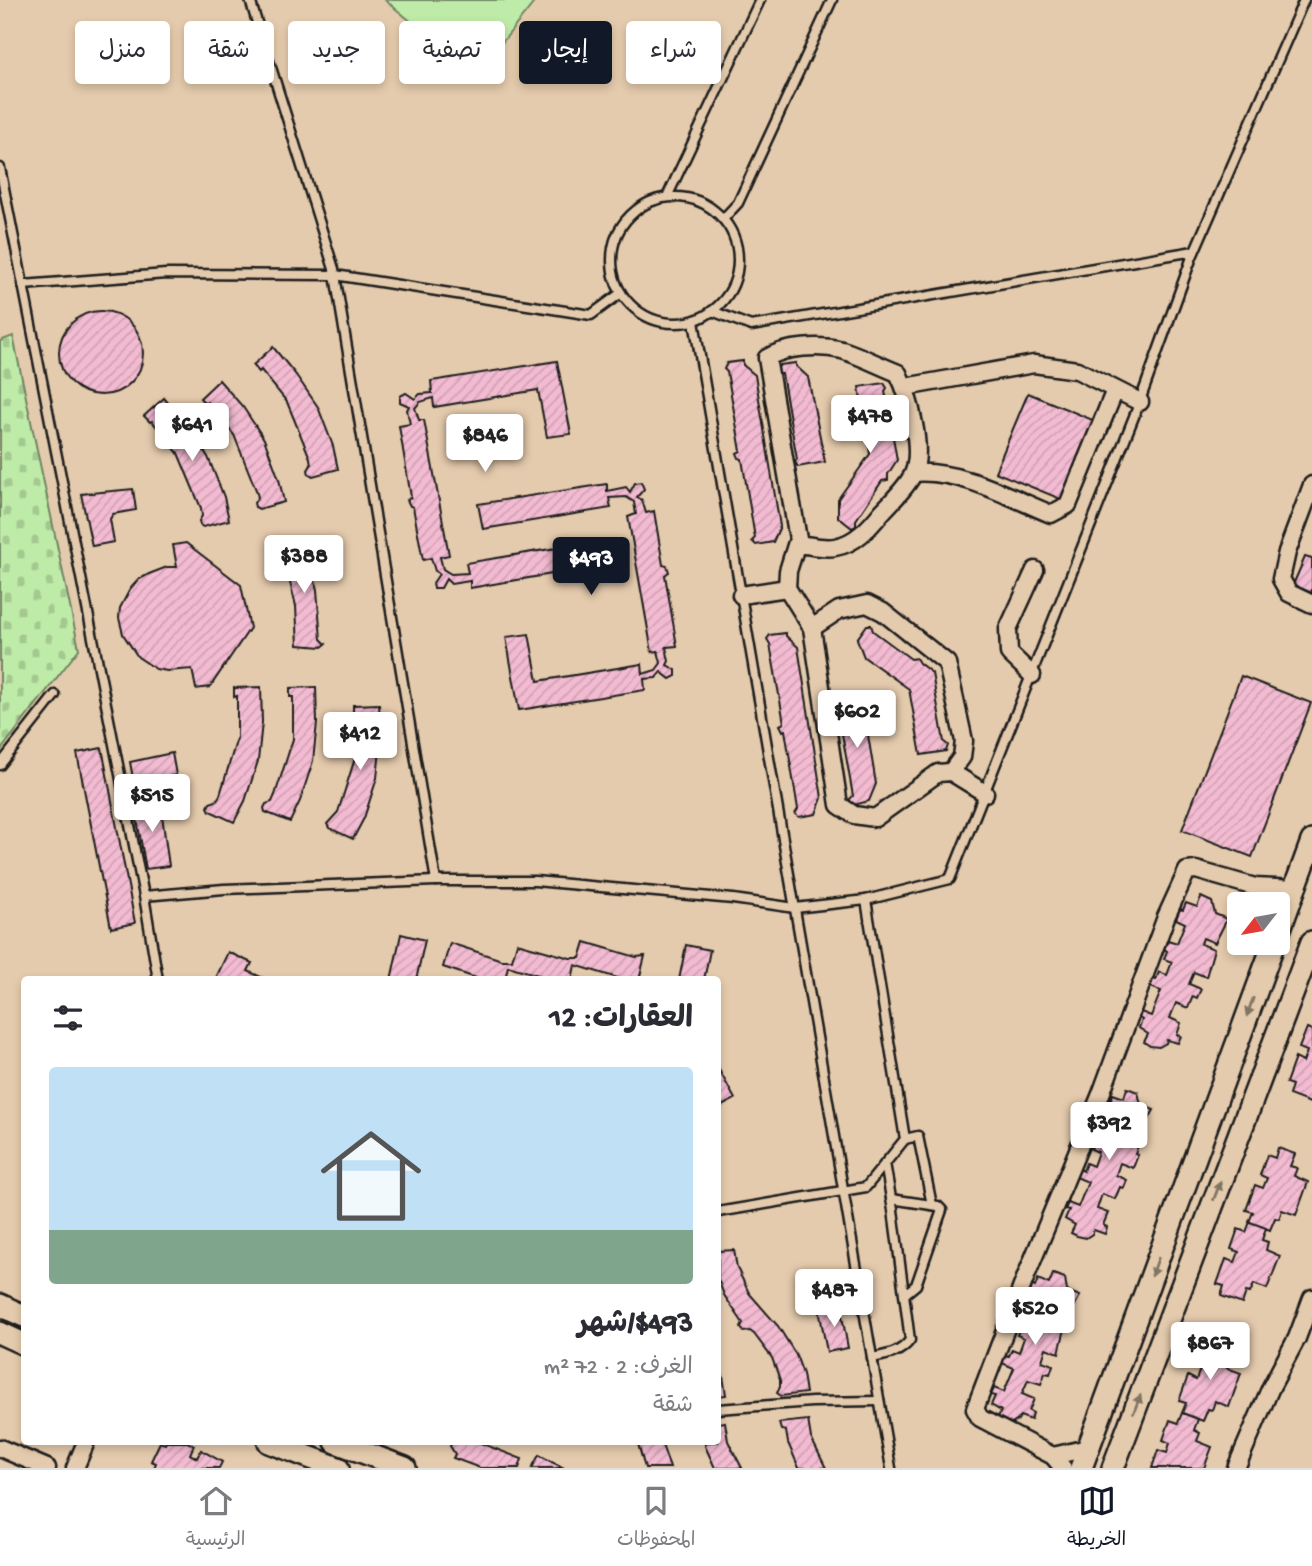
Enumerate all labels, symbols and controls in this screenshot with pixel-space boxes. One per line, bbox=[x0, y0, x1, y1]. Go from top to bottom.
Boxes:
chip: منزل bbox=[75, 21, 170, 84]
chip: شقة bbox=[184, 21, 274, 84]
chip: جديد bbox=[288, 21, 385, 84]
chip: تصفية bbox=[399, 21, 505, 84]
chip: إيجار bbox=[519, 21, 612, 84]
chip: شراء bbox=[626, 21, 721, 84]
pin: $478 bbox=[829, 396, 911, 455]
pin: $641 bbox=[151, 404, 233, 463]
text: $478 bbox=[847, 404, 893, 431]
text: $641 bbox=[171, 412, 213, 439]
pin: $846 bbox=[444, 414, 526, 474]
text: $846 bbox=[462, 423, 508, 450]
pin: $388 bbox=[263, 536, 345, 595]
pin: $493 bbox=[550, 538, 632, 597]
text: $388 bbox=[280, 544, 328, 571]
text: $493 bbox=[569, 546, 613, 573]
pin: $602 bbox=[816, 690, 898, 750]
text: $602 bbox=[834, 699, 880, 726]
pin: $412 bbox=[319, 712, 401, 772]
text: $412 bbox=[339, 721, 381, 748]
pin: $515 bbox=[111, 774, 193, 834]
text: $515 bbox=[130, 783, 174, 810]
north arrow bbox=[1227, 892, 1290, 956]
map controls bbox=[1227, 892, 1290, 955]
one-way arrow bbox=[1245, 997, 1256, 1018]
icon: filters bbox=[49, 999, 87, 1037]
text: العقارات: 12 bbox=[549, 1003, 693, 1038]
pin: $392 bbox=[1068, 1102, 1150, 1162]
text: $392 bbox=[1086, 1111, 1132, 1138]
icon: home bbox=[308, 1113, 434, 1239]
one-way arrow bbox=[1212, 1181, 1223, 1202]
one-way arrow bbox=[1149, 1256, 1160, 1277]
pin: $487 bbox=[793, 1270, 875, 1329]
text: $487 bbox=[811, 1278, 857, 1305]
pin: $520 bbox=[994, 1288, 1076, 1347]
text: $520 bbox=[1012, 1296, 1058, 1323]
text: $493/شهر bbox=[578, 1308, 693, 1343]
pin: $867 bbox=[1169, 1322, 1251, 1382]
text: $867 bbox=[1187, 1331, 1233, 1358]
text: الغرف: 2 · 72 m² bbox=[544, 1355, 693, 1382]
text: شقة bbox=[653, 1393, 693, 1420]
one-way arrow bbox=[1132, 1394, 1143, 1415]
tab: الرئيسية bbox=[186, 1482, 245, 1555]
tab: المحفوظات bbox=[617, 1482, 695, 1555]
tab: الخريطة bbox=[1067, 1482, 1126, 1555]

